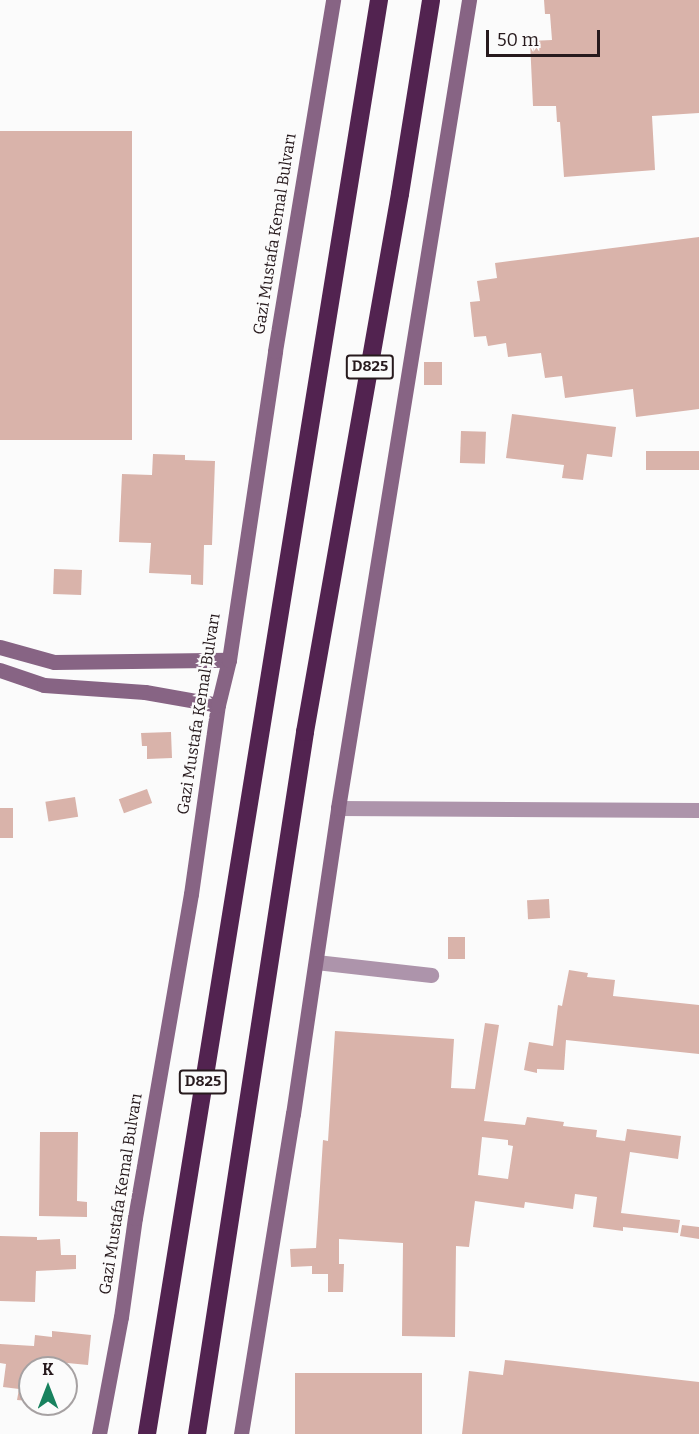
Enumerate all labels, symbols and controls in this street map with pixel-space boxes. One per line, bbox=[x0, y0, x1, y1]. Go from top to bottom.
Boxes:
scale bar bbox=[489, 18, 603, 56]
text: 50 m bbox=[497, 29, 539, 51]
street label: Gazi Mustafa Kemal Bulvarı bbox=[250, 132, 300, 336]
road number: D825 bbox=[344, 355, 395, 379]
street label: Gazi Mustafa Kemal Bulvarı bbox=[174, 612, 224, 816]
road number: D825 bbox=[178, 1070, 228, 1094]
street label: Gazi Mustafa Kemal Bulvarı bbox=[96, 1092, 146, 1296]
north arrow bbox=[18, 1356, 78, 1416]
text: K bbox=[42, 1360, 54, 1379]

